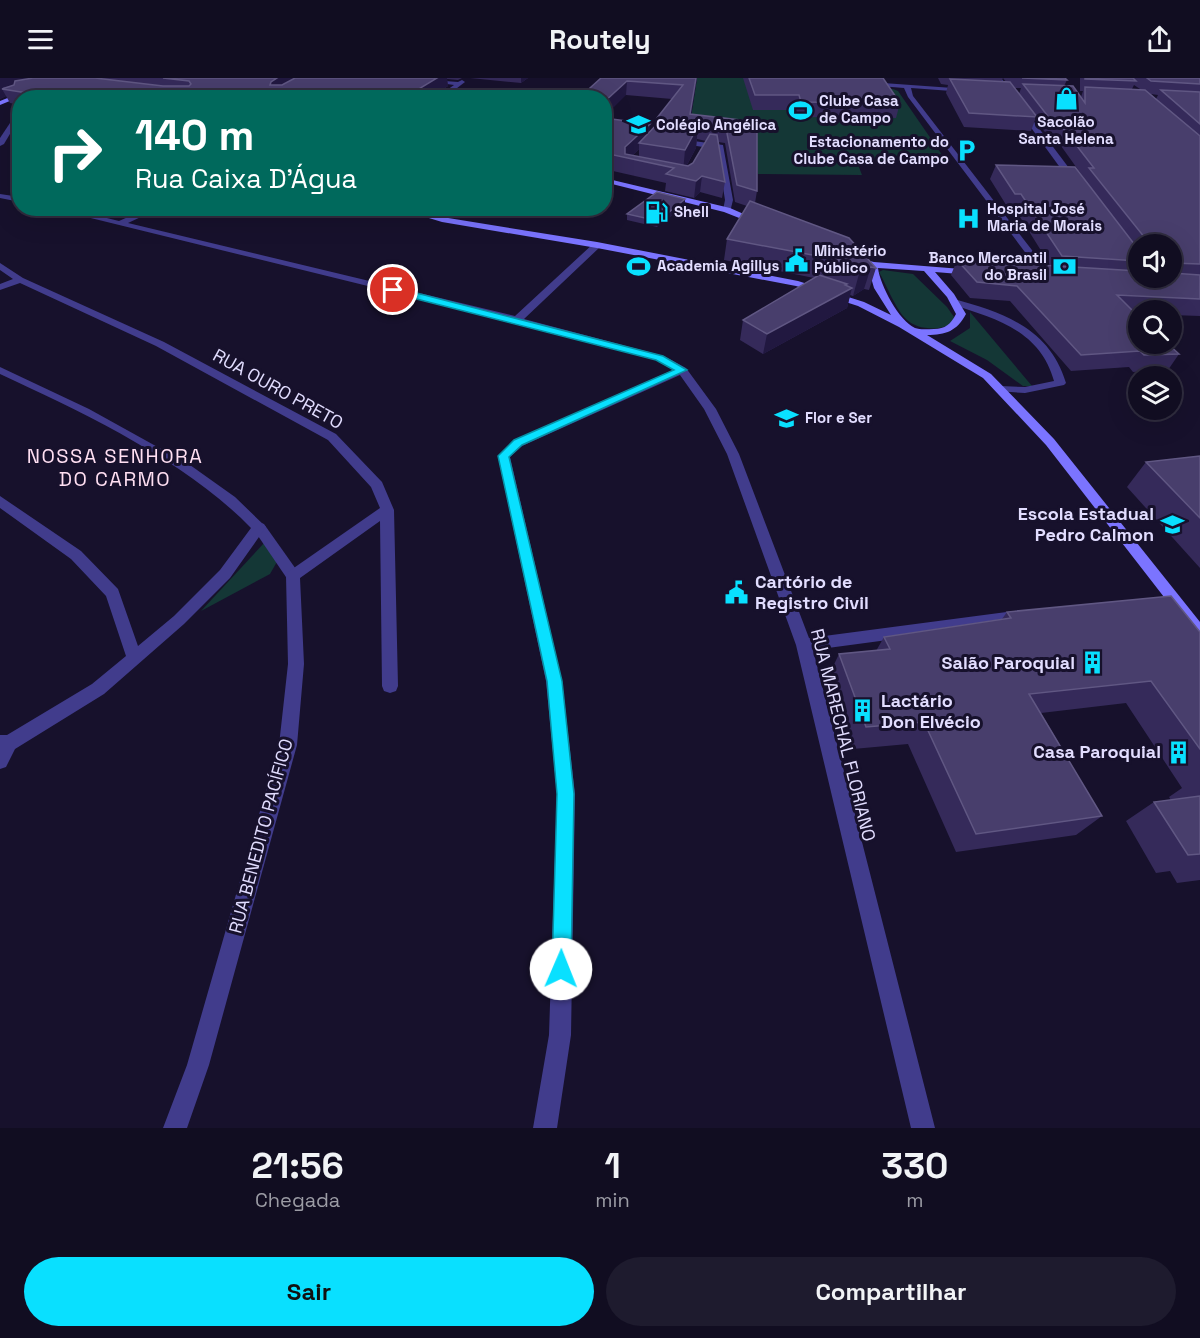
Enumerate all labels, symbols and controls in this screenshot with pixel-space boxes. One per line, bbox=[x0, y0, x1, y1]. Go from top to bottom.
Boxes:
text: Routely bbox=[549, 22, 651, 57]
icon: menu bbox=[24, 23, 57, 56]
icon: share bbox=[1143, 23, 1176, 56]
shop icon: Sacolão Santa Helena bbox=[1053, 85, 1079, 111]
place label: Clube Casa de Campo bbox=[819, 91, 899, 127]
sports icon: Clube Casa de Campo bbox=[788, 97, 814, 123]
text: 140 m bbox=[135, 109, 254, 162]
school or university icon: Colégio Angélica bbox=[625, 112, 651, 138]
place label: Sacolão Santa Helena bbox=[1018, 112, 1114, 148]
icon: right bbox=[36, 114, 114, 192]
place label: Colégio Angélica bbox=[656, 115, 777, 134]
place label: Estacionamento do Clube Casa de Campo bbox=[794, 132, 949, 168]
parking icon: Estacionamento do Clube Casa de Campo bbox=[954, 138, 980, 164]
text: Rua Caixa D'Água bbox=[135, 161, 357, 196]
fuel station icon: Shell bbox=[643, 199, 669, 225]
place label: Hospital José Maria de Morais bbox=[987, 199, 1102, 235]
place label: Shell bbox=[674, 202, 709, 221]
hospital icon: Hospital José Maria de Morais bbox=[956, 205, 982, 231]
map controls bbox=[1128, 234, 1182, 420]
button: sound bbox=[1128, 234, 1182, 288]
place label: Ministério Público bbox=[814, 241, 887, 277]
public building icon: Ministério Público bbox=[783, 247, 809, 273]
place label: Banco Mercantil do Brasil bbox=[928, 248, 1047, 284]
sports icon: Academia Agillys bbox=[626, 253, 652, 279]
bank icon: Banco Mercantil do Brasil bbox=[1052, 254, 1078, 280]
place label: Academia Agillys bbox=[657, 256, 779, 275]
pin bbox=[367, 264, 418, 315]
icon: arrive bbox=[376, 273, 409, 306]
button: search bbox=[1128, 300, 1182, 354]
street label: RUA OURO PRETO bbox=[209, 343, 347, 434]
button: layers bbox=[1128, 366, 1182, 420]
school or university icon: Flor e Ser bbox=[774, 405, 800, 431]
place label: Flor e Ser bbox=[805, 408, 872, 427]
district label: NOSSA SENHORA DO CARMO bbox=[27, 443, 203, 492]
place label: Escola Estadual Pedro Calmon bbox=[1018, 502, 1154, 546]
school or university icon: Escola Estadual Pedro Calmon bbox=[1159, 511, 1185, 537]
place label: Cartório de Registro Civil bbox=[755, 570, 869, 614]
public building icon: Cartório de Registro Civil bbox=[724, 579, 750, 605]
street label: RUA MARECHAL FLORIANO bbox=[806, 626, 881, 844]
building icon: Salão Paroquial bbox=[1080, 650, 1106, 676]
place label: Salão Paroquial bbox=[942, 651, 1075, 674]
place label: Lactário Don Elvécio bbox=[881, 689, 981, 733]
building icon: Lactário Don Elvécio bbox=[850, 698, 876, 724]
street label: RUA BENEDITO PACÍFICO bbox=[223, 736, 298, 936]
building icon: Casa Paroquial bbox=[1166, 739, 1192, 765]
place label: Casa Paroquial bbox=[1033, 740, 1161, 763]
position arrow bbox=[529, 937, 593, 1001]
text: 21:56 bbox=[252, 1143, 344, 1189]
text: 1 bbox=[604, 1143, 621, 1189]
text: 330 bbox=[881, 1143, 948, 1189]
text: Chegada bbox=[255, 1187, 340, 1213]
text: min bbox=[595, 1187, 630, 1213]
text: m bbox=[906, 1187, 923, 1213]
button: Sair bbox=[24, 1257, 594, 1326]
button: Compartilhar bbox=[606, 1257, 1176, 1326]

